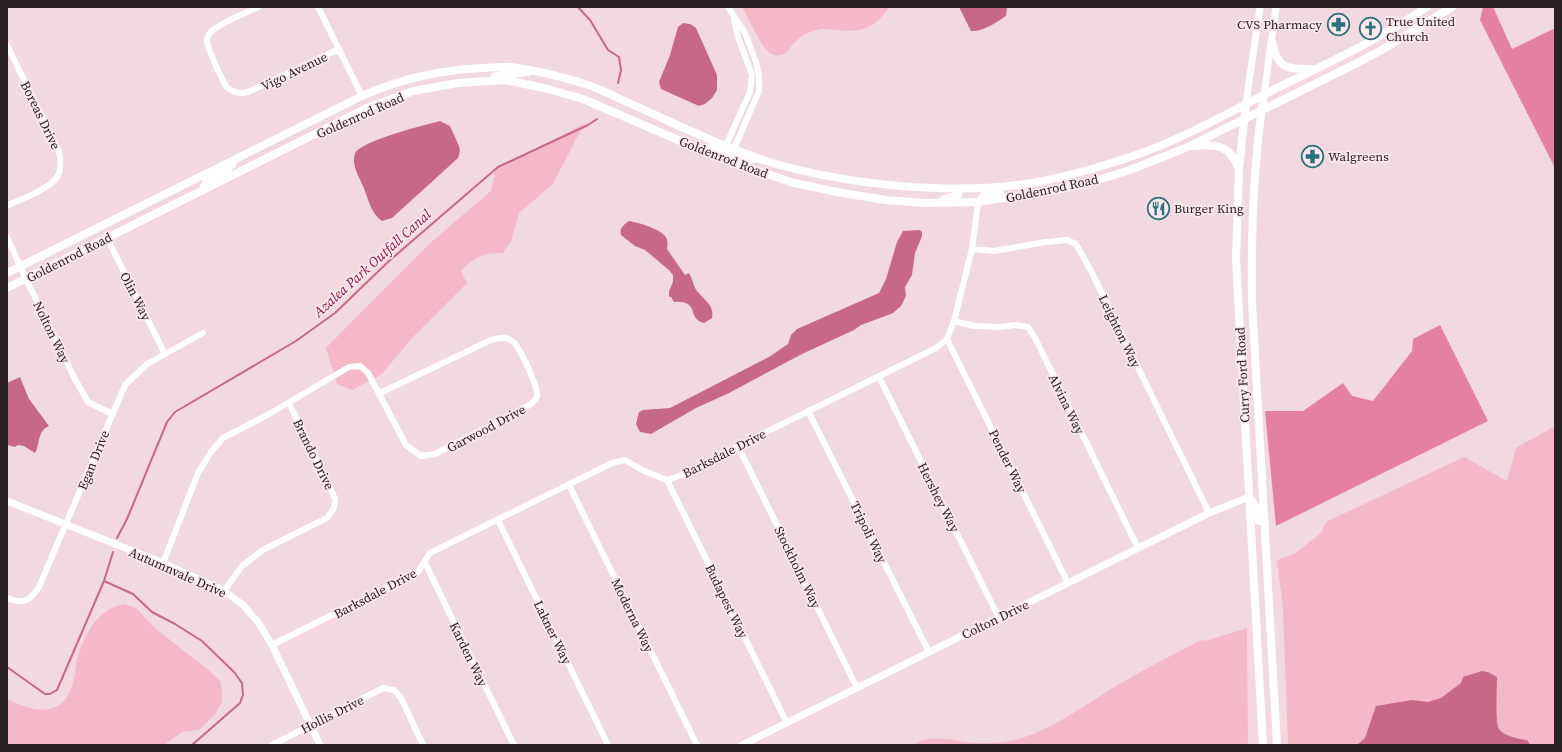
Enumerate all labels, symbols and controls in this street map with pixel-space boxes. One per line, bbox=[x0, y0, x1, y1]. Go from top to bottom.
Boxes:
pharmacy icon: CVS Pharmacy bbox=[1325, 11, 1351, 37]
place label: True United Church bbox=[1386, 13, 1456, 45]
church icon: True United Church bbox=[1358, 15, 1384, 41]
place label: CVS Pharmacy bbox=[1237, 16, 1322, 33]
street label: Vigo Avenue bbox=[258, 48, 330, 95]
street label: Boreas Drive bbox=[17, 78, 65, 152]
street label: Goldenrod Road bbox=[314, 88, 407, 142]
street label: Goldenrod Road bbox=[677, 133, 771, 182]
pharmacy icon: Walgreens bbox=[1299, 143, 1325, 169]
place label: Walgreens bbox=[1328, 148, 1389, 165]
street label: Goldenrod Road bbox=[1004, 170, 1100, 207]
restaurant icon: Burger King bbox=[1145, 195, 1171, 221]
place label: Burger King bbox=[1174, 200, 1244, 217]
water label: Azalea Park Outfall Canal bbox=[308, 205, 435, 322]
street label: Goldenrod Road bbox=[23, 228, 116, 286]
street label: Olin Way bbox=[116, 269, 155, 324]
street label: Leighton Way bbox=[1095, 292, 1145, 371]
street label: Nolton Way bbox=[29, 298, 74, 366]
street label: Curry Ford Road bbox=[1231, 326, 1253, 423]
street label: Alvina Way bbox=[1045, 371, 1089, 437]
street label: Garwood Drive bbox=[444, 400, 529, 456]
street label: Brando Drive bbox=[289, 416, 338, 493]
street label: Barksdale Drive bbox=[680, 425, 769, 482]
street label: Egan Drive bbox=[74, 427, 113, 493]
street label: Pender Way bbox=[985, 427, 1030, 496]
street label: Hershey Way bbox=[914, 460, 963, 535]
street label: Tripoli Way bbox=[846, 499, 891, 566]
street label: Stockholm Way bbox=[770, 523, 825, 611]
street label: Autumnvale Drive bbox=[126, 543, 229, 602]
street label: Budapest Way bbox=[701, 561, 752, 641]
street label: Barksdale Drive bbox=[331, 564, 420, 622]
street label: Moderna Way bbox=[607, 576, 658, 655]
street label: Colton Drive bbox=[959, 596, 1032, 643]
street label: Lakner Way bbox=[530, 598, 575, 667]
street label: Karden Way bbox=[446, 619, 492, 690]
street label: Hollis Drive bbox=[298, 691, 367, 738]

